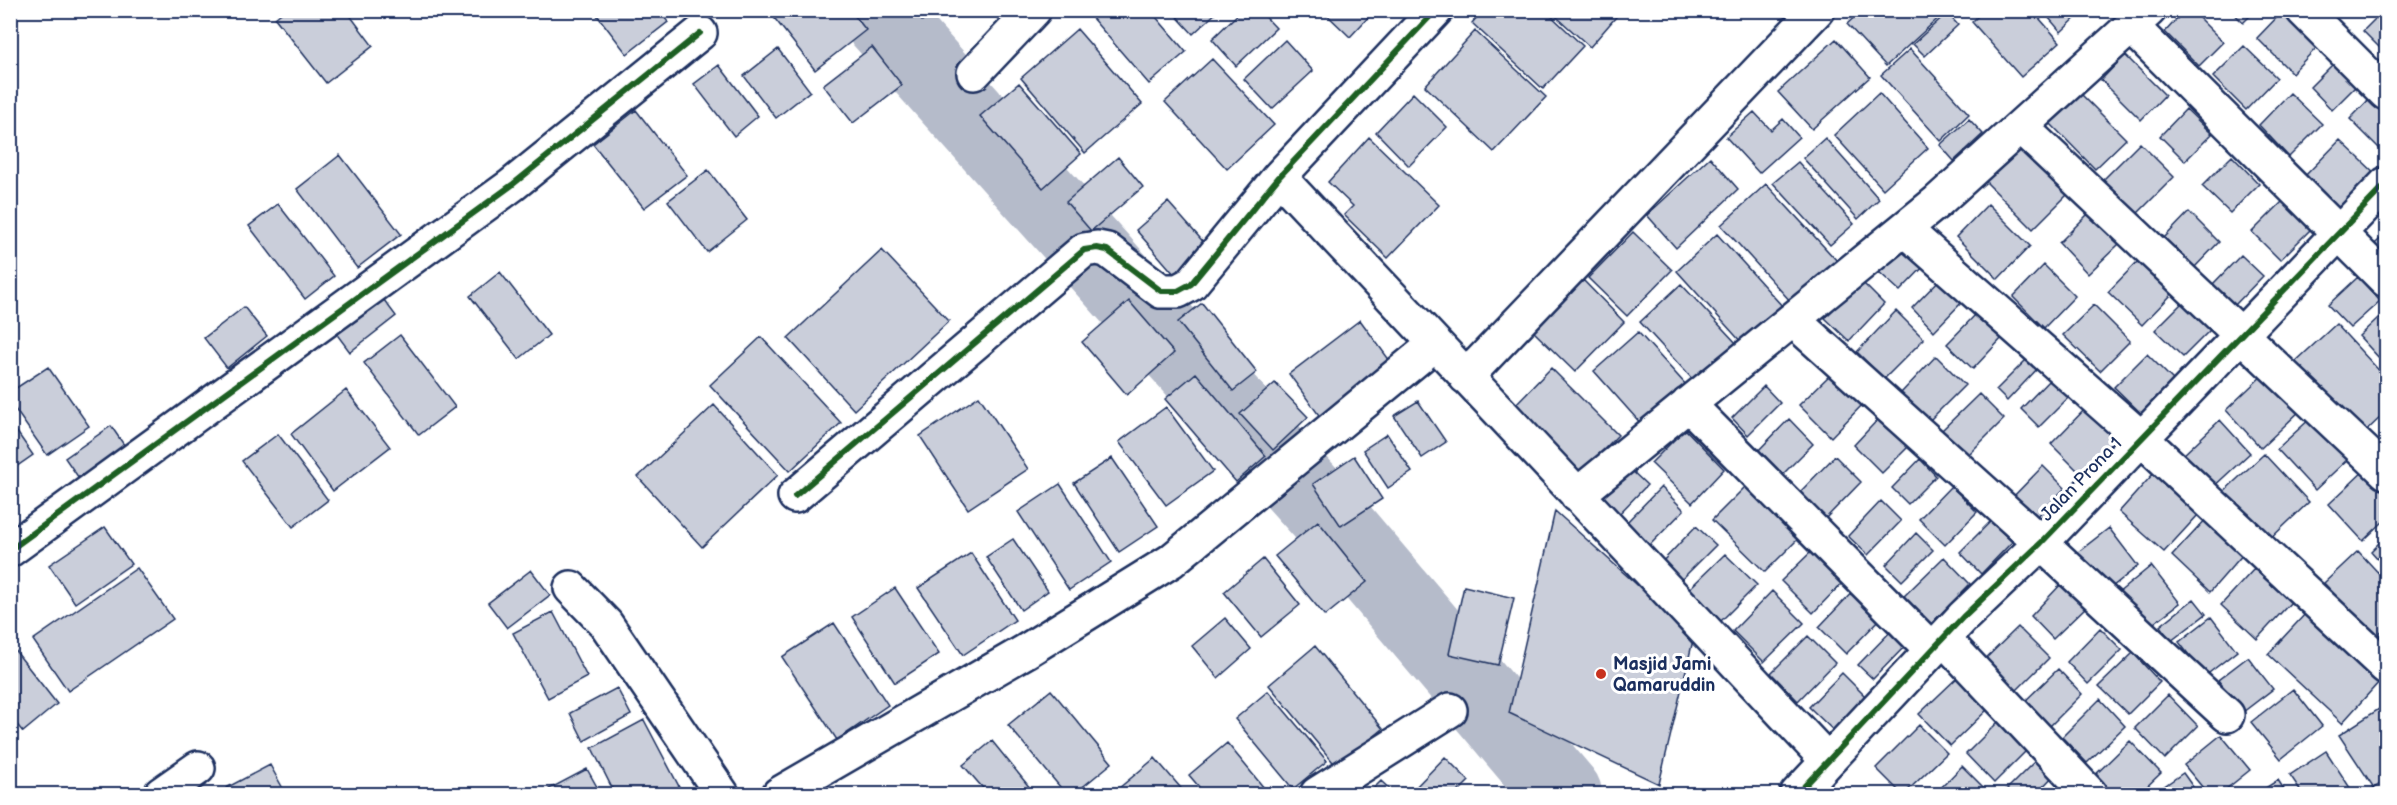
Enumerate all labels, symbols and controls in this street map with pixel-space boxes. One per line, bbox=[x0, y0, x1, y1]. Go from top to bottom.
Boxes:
street label: Jalan Prona 1 bbox=[2036, 433, 2126, 526]
place label: Masjid Jami Qamaruddin bbox=[1613, 654, 1715, 696]
marker: Masjid Jami Qamaruddin bbox=[1594, 667, 1608, 681]

